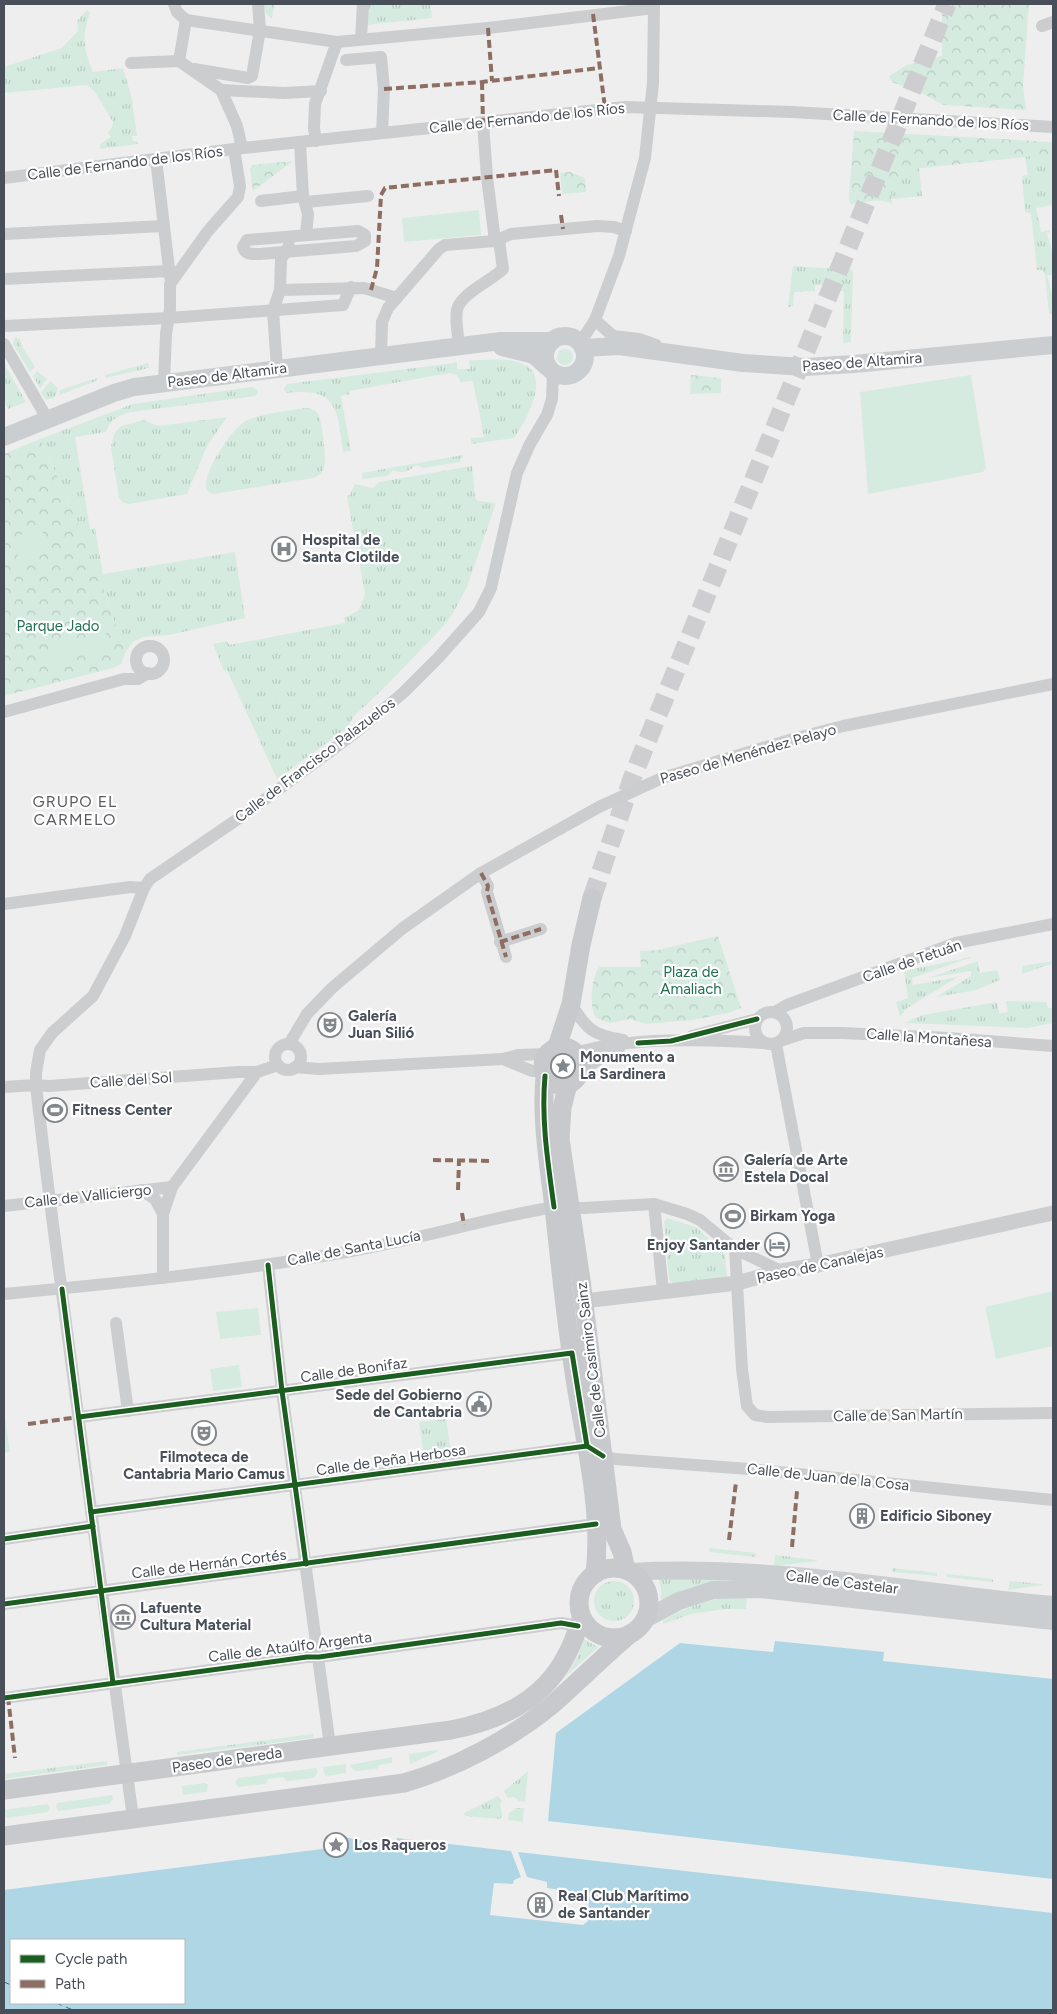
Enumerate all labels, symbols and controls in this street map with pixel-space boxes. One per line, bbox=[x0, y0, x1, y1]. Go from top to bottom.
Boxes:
street label: Calle de Fernando de los Ríos bbox=[428, 99, 626, 137]
street label: Calle de Fernando de los Ríos bbox=[832, 106, 1030, 134]
street label: Calle de Fernando de los Ríos bbox=[26, 142, 224, 184]
street label: Paseo de Altamira bbox=[801, 349, 923, 375]
street label: Paseo de Altamira bbox=[166, 359, 288, 391]
place label: Hospital de Santa Clotilde bbox=[302, 531, 400, 566]
hospital icon: Hospital de Santa Clotilde bbox=[271, 536, 297, 562]
park label: Parque Jado bbox=[16, 617, 100, 635]
street label: Calle de Francisco Palazuelos bbox=[231, 694, 399, 826]
street label: Paseo de Menéndez Pelayo bbox=[658, 720, 838, 788]
district label: GRUPO EL CARMELO bbox=[33, 792, 117, 829]
street label: Calle de Tetuán bbox=[860, 936, 964, 986]
park label: Plaza de Amaliach bbox=[660, 963, 722, 998]
place label: Galería Juan Silió bbox=[348, 1007, 415, 1042]
theatre icon: Galería Juan Silió bbox=[317, 1012, 343, 1038]
street label: Calle la Montañesa bbox=[866, 1025, 992, 1051]
place label: Monumento a La Sardinera bbox=[580, 1048, 675, 1083]
place icon: Monumento a La Sardinera bbox=[550, 1053, 576, 1079]
street label: Calle del Sol bbox=[89, 1068, 173, 1092]
sports icon: Fitness Center bbox=[42, 1097, 68, 1123]
place label: Fitness Center bbox=[72, 1101, 173, 1119]
place label: Galería de Arte Estela Docal bbox=[744, 1151, 848, 1186]
museum icon: Galería de Arte Estela Docal bbox=[713, 1156, 739, 1182]
street label: Calle de Valliciergo bbox=[24, 1180, 153, 1212]
sports icon: Birkam Yoga bbox=[720, 1203, 746, 1229]
place label: Birkam Yoga bbox=[750, 1207, 835, 1225]
street label: Calle de Santa Lucía bbox=[286, 1226, 422, 1270]
hotel icon: Enjoy Santander bbox=[764, 1232, 790, 1258]
place label: Enjoy Santander bbox=[647, 1236, 760, 1254]
street label: Paseo de Canalejas bbox=[755, 1243, 885, 1287]
street label: Calle de Casimiro Sainz bbox=[573, 1281, 609, 1439]
street label: Calle de Bonifaz bbox=[299, 1354, 409, 1386]
place label: Sede del Gobierno de Cantabria bbox=[335, 1386, 462, 1421]
public building icon: Sede del Gobierno de Cantabria bbox=[466, 1391, 492, 1417]
street label: Calle de San Martín bbox=[833, 1405, 963, 1425]
theatre icon: Filmoteca de Cantabria Mario Camus bbox=[191, 1420, 217, 1446]
street label: Calle de Peña Herbosa bbox=[315, 1441, 467, 1479]
place label: Filmoteca de Cantabria Mario Camus bbox=[123, 1448, 285, 1483]
street label: Calle de Juan de la Cosa bbox=[746, 1460, 910, 1494]
building icon: Edificio Siboney bbox=[849, 1503, 875, 1529]
place label: Edificio Siboney bbox=[880, 1507, 992, 1525]
street label: Calle de Hernán Cortés bbox=[131, 1546, 287, 1582]
street label: Calle de Castelar bbox=[785, 1566, 899, 1598]
place label: Lafuente Cultura Material bbox=[140, 1599, 251, 1634]
museum icon: Lafuente Cultura Material bbox=[110, 1604, 136, 1630]
street label: Calle de Ataúlfo Argenta bbox=[207, 1628, 373, 1666]
street label: Paseo de Pereda bbox=[171, 1743, 283, 1777]
place icon: Los Raqueros bbox=[323, 1832, 349, 1858]
place label: Los Raqueros bbox=[354, 1836, 446, 1854]
place label: Real Club Marítimo de Santander bbox=[558, 1887, 689, 1922]
building icon: Real Club Marítimo de Santander bbox=[527, 1892, 553, 1918]
legend bbox=[10, 1939, 185, 2004]
text: Cycle path bbox=[55, 1950, 127, 1968]
text: Path bbox=[55, 1975, 85, 1993]

